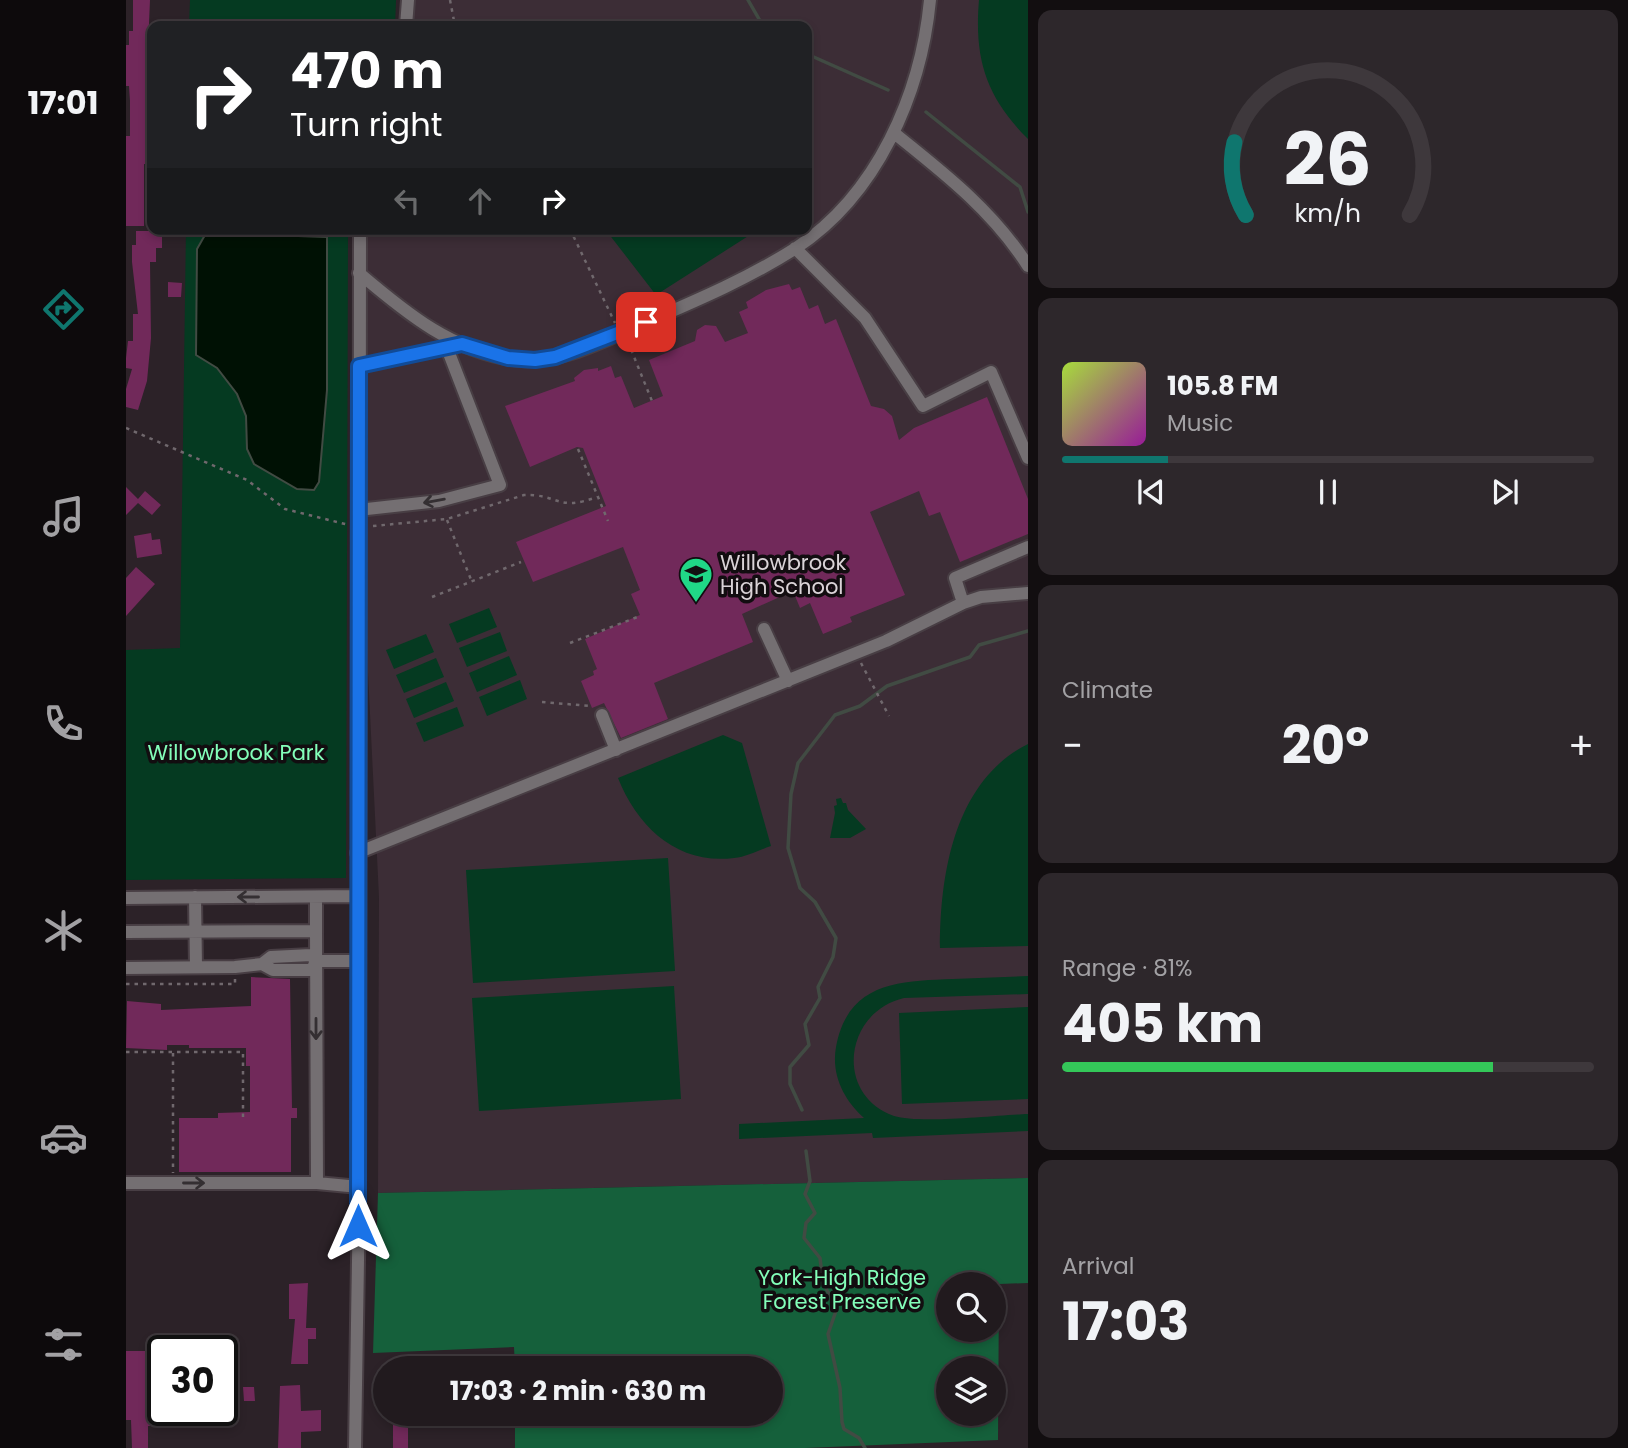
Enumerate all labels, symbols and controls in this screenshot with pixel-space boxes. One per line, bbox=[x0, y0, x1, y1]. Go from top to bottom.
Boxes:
text: 470 m bbox=[290, 37, 444, 105]
icon: right bbox=[175, 49, 266, 140]
text: 17:01 bbox=[27, 80, 99, 125]
text: Turn right bbox=[290, 102, 442, 147]
text: 26 bbox=[1284, 109, 1372, 210]
icon: left bbox=[388, 182, 426, 220]
icon: ahead bbox=[461, 182, 499, 220]
icon: right bbox=[534, 182, 572, 220]
text: km/h bbox=[1295, 196, 1361, 231]
icon: directions bbox=[39, 285, 88, 334]
pin bbox=[616, 292, 676, 352]
icon: arrive bbox=[627, 303, 665, 341]
text: 105.8 FM bbox=[1167, 368, 1278, 404]
text: Music bbox=[1167, 407, 1233, 439]
icon: previous bbox=[1132, 473, 1170, 511]
icon: pause bbox=[1309, 473, 1347, 511]
icon: next bbox=[1486, 473, 1524, 511]
icon: music bbox=[39, 492, 88, 541]
one-way arrow bbox=[423, 495, 446, 508]
place label: Willowbrook High School bbox=[720, 548, 847, 601]
school or university icon: Willowbrook High School bbox=[677, 555, 715, 604]
text: Climate bbox=[1062, 674, 1153, 706]
icon: phone bbox=[39, 699, 88, 748]
text: 20° bbox=[1282, 709, 1369, 782]
text: − bbox=[1062, 719, 1083, 772]
text: + bbox=[1568, 719, 1594, 772]
park label: Willowbrook Park bbox=[148, 738, 325, 767]
one-way arrow bbox=[236, 890, 259, 904]
icon: climate bbox=[39, 906, 88, 955]
text: Range · 81% bbox=[1062, 952, 1193, 984]
text: 405 km bbox=[1062, 987, 1263, 1060]
one-way arrow bbox=[309, 1017, 323, 1040]
icon: car bbox=[39, 1113, 88, 1162]
one-way arrow bbox=[182, 1176, 205, 1190]
position arrow bbox=[321, 1189, 395, 1263]
text: Arrival bbox=[1062, 1250, 1134, 1282]
park label: York-High Ridge Forest Preserve bbox=[758, 1263, 926, 1316]
map controls bbox=[936, 1272, 1006, 1426]
button: search bbox=[936, 1272, 1006, 1342]
text: 17:03 bbox=[1062, 1285, 1190, 1358]
icon: filters bbox=[39, 1320, 88, 1369]
speed limit sign: 30 bbox=[147, 1335, 238, 1426]
button: layers bbox=[936, 1356, 1006, 1426]
text: 17:03 · 2 min · 630 m bbox=[450, 1373, 706, 1409]

